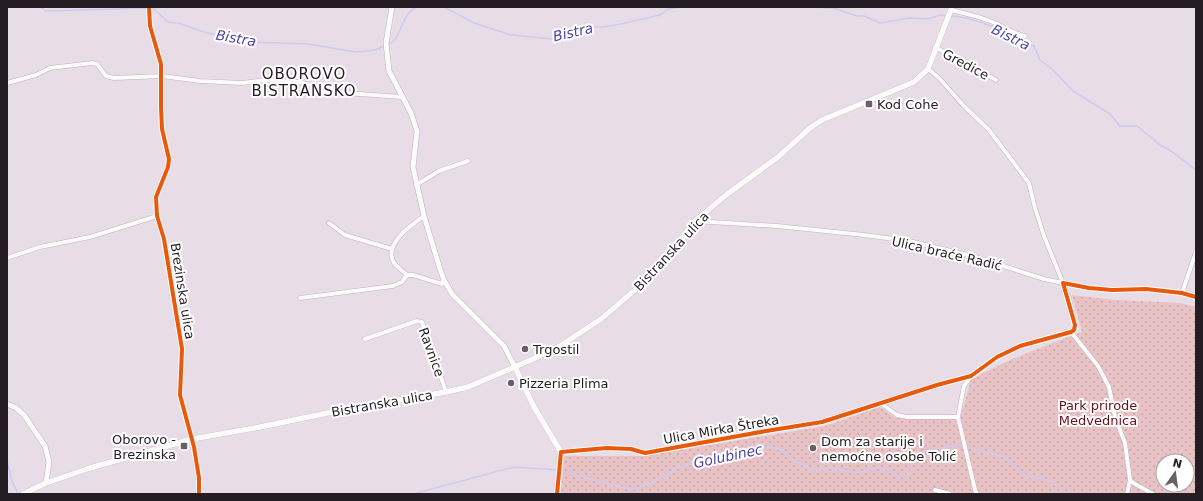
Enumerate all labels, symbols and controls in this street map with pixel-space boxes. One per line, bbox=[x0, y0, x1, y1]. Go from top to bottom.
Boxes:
water label: Bistra bbox=[551, 20, 595, 44]
water label: Bistra bbox=[989, 21, 1033, 53]
water label: Bistra bbox=[215, 27, 257, 49]
street label: Gredice bbox=[940, 46, 991, 83]
district label: OBOROVO BISTRANSKO bbox=[251, 65, 357, 100]
place label: Kod Cohe bbox=[877, 97, 938, 112]
marker: Kod Cohe bbox=[864, 99, 874, 109]
street label: Bistranska ulica bbox=[631, 209, 712, 294]
street label: Ulica braće Radić bbox=[890, 234, 1003, 273]
street label: Brezinska ulica bbox=[167, 242, 198, 340]
street label: Ravnice bbox=[416, 325, 447, 379]
place label: Trgostil bbox=[532, 342, 579, 357]
marker: Trgostil bbox=[520, 344, 530, 354]
place label: Pizzeria Plima bbox=[519, 376, 609, 391]
marker: Pizzeria Plima bbox=[506, 378, 516, 388]
street label: Bistranska ulica bbox=[330, 387, 434, 420]
park label: Park prirode Medvednica bbox=[1059, 398, 1137, 428]
street label: Ulica Mirka Štreka bbox=[662, 412, 780, 447]
place label: Oborovo - Brezinska bbox=[112, 432, 176, 462]
place label: Dom za starije i nemoćne osobe Tolić bbox=[821, 434, 957, 464]
marker: Oborovo - Brezinska bbox=[179, 441, 189, 451]
water label: Golubinec bbox=[692, 441, 764, 471]
marker: Dom za starije i nemoćne osobe Tolić bbox=[808, 443, 818, 453]
north arrow bbox=[1155, 453, 1195, 493]
text: N bbox=[1171, 456, 1183, 471]

